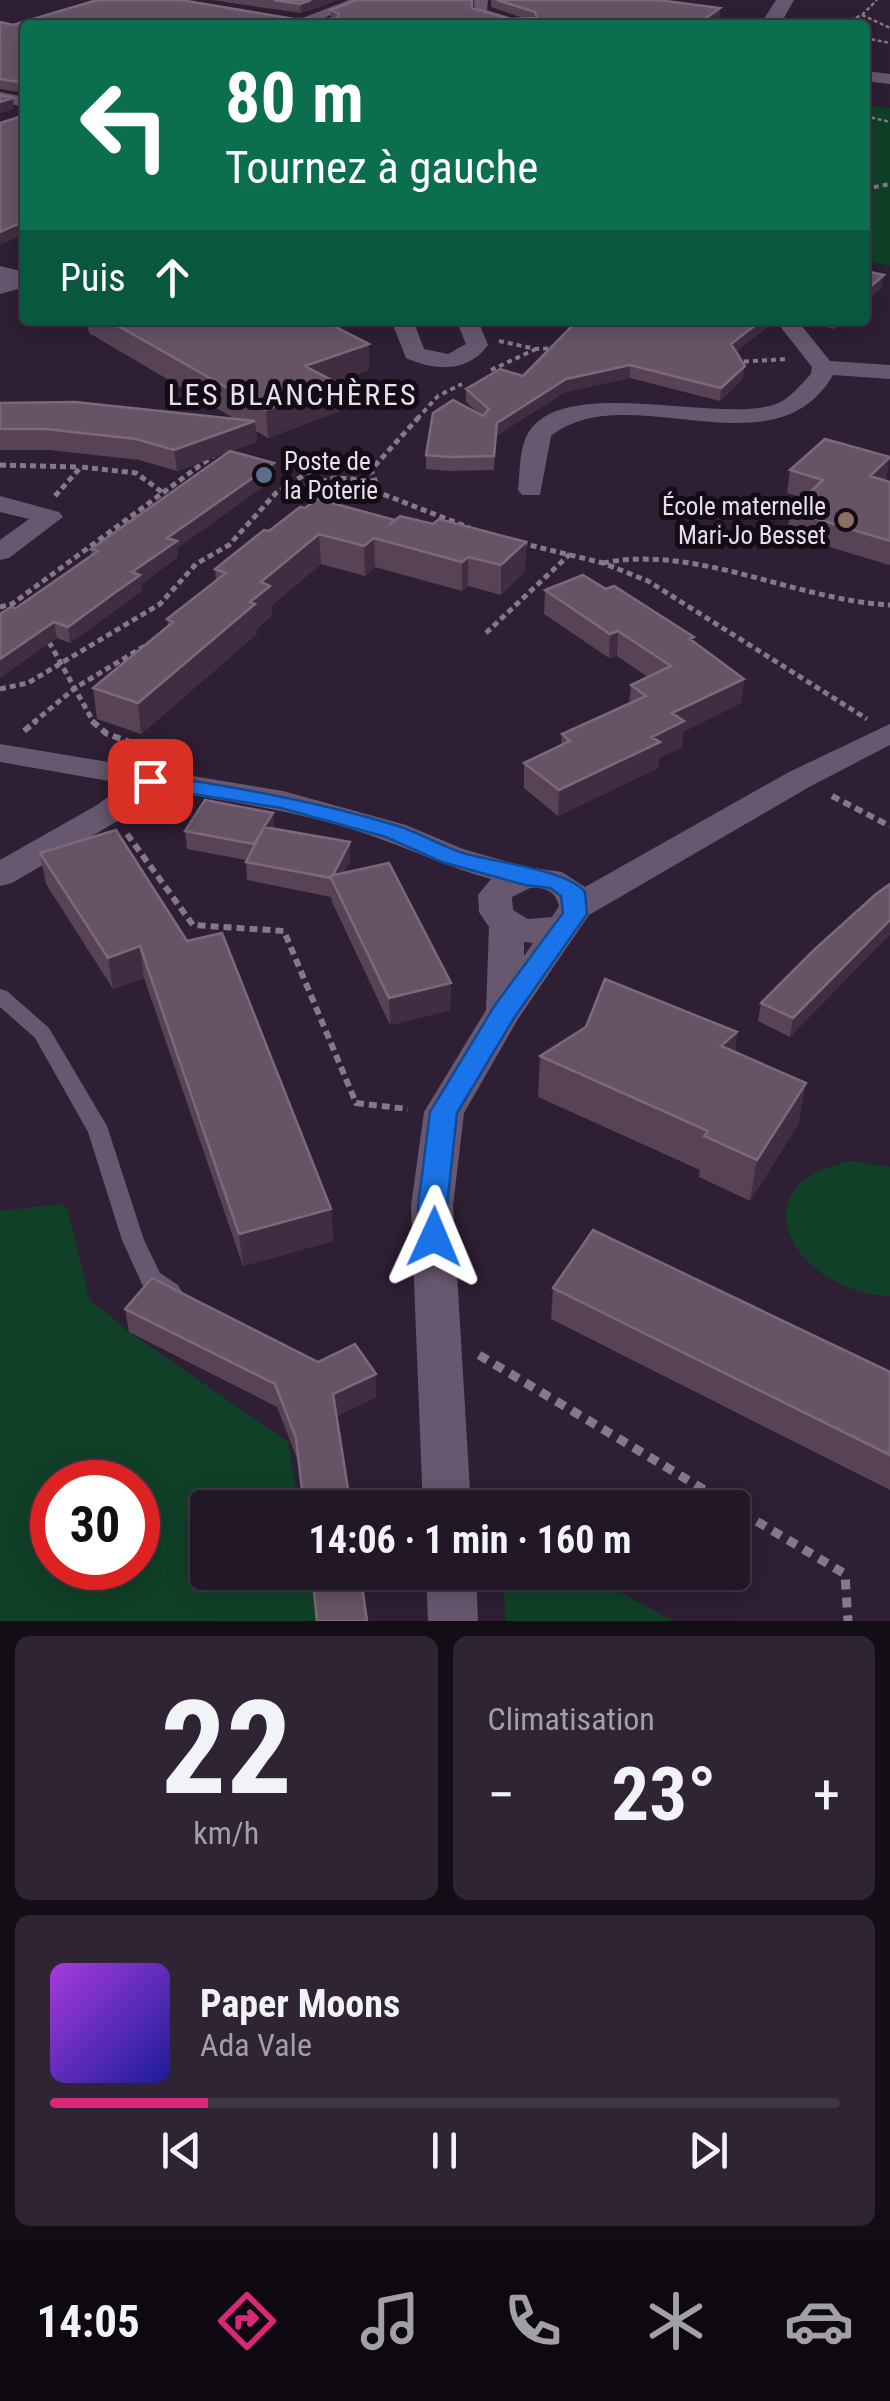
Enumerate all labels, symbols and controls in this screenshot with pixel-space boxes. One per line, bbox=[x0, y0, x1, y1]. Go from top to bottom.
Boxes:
text: 80 m bbox=[225, 57, 364, 139]
icon: left bbox=[60, 60, 190, 190]
text: Tournez à gauche bbox=[225, 141, 538, 194]
icon: ahead bbox=[145, 250, 200, 305]
text: Puis bbox=[60, 256, 125, 300]
district label: LES BLANCHÈRES bbox=[168, 377, 418, 412]
place label: Poste de la Poterie bbox=[284, 447, 378, 505]
marker: Poste de la Poterie bbox=[253, 464, 275, 486]
place label: École maternelle Mari-Jo Besset bbox=[662, 491, 826, 550]
marker: École maternelle Mari-Jo Besset bbox=[835, 509, 857, 531]
pin bbox=[108, 739, 193, 824]
icon: arrive bbox=[123, 754, 178, 809]
position arrow bbox=[382, 1185, 486, 1289]
speed limit sign: 30 bbox=[30, 1460, 160, 1590]
text: 14:06 · 1 min · 160 m bbox=[309, 1518, 631, 1562]
text: 22 bbox=[161, 1672, 292, 1825]
text: Climatisation bbox=[488, 1700, 655, 1738]
text: 23° bbox=[611, 1750, 716, 1838]
text: − bbox=[488, 1763, 515, 1827]
text: + bbox=[813, 1763, 840, 1827]
text: km/h bbox=[193, 1814, 259, 1852]
text: Paper Moons bbox=[200, 1982, 400, 2026]
text: Ada Vale bbox=[200, 2026, 312, 2064]
icon: previous bbox=[154, 2123, 209, 2178]
icon: pause bbox=[417, 2123, 472, 2178]
icon: next bbox=[681, 2123, 736, 2178]
icon: directions bbox=[212, 2286, 282, 2356]
icon: music bbox=[355, 2286, 425, 2356]
icon: phone bbox=[498, 2286, 568, 2356]
icon: climate bbox=[641, 2286, 711, 2356]
icon: car bbox=[784, 2286, 854, 2356]
text: 14:05 bbox=[36, 2295, 140, 2348]

